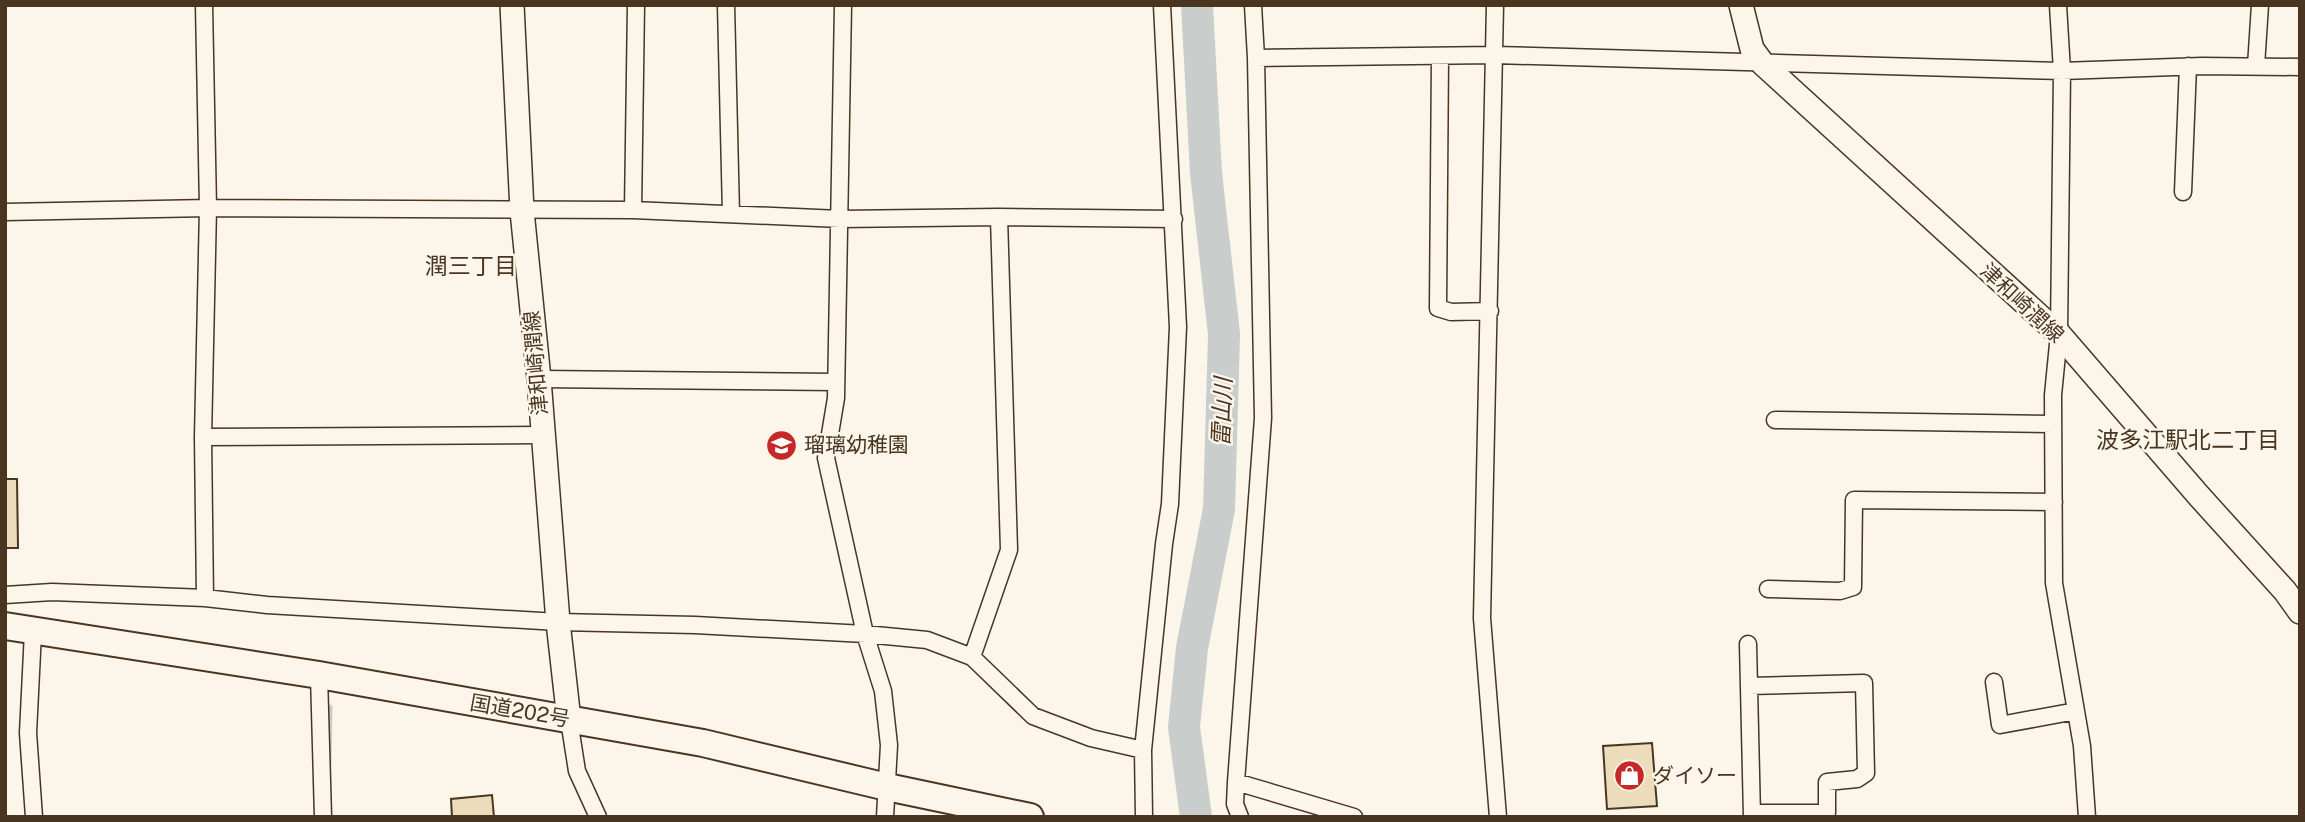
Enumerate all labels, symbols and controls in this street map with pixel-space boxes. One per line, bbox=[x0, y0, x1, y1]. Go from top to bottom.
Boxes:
district label: 潤三丁目 bbox=[425, 252, 517, 279]
street label: 津和崎潤線 bbox=[1975, 258, 2069, 348]
street label: 津和崎潤線 bbox=[518, 310, 553, 416]
water label: 雷山川 bbox=[1207, 374, 1236, 447]
district label: 波多江駅北二丁目 bbox=[2096, 426, 2280, 453]
school or university icon: 瑠璃幼稚園 bbox=[764, 428, 798, 462]
place label: 瑠璃幼稚園 bbox=[804, 432, 909, 457]
street label: 国道202号 bbox=[468, 689, 572, 732]
shop icon: ダイソー bbox=[1613, 759, 1647, 793]
place label: ダイソー bbox=[1653, 763, 1737, 788]

